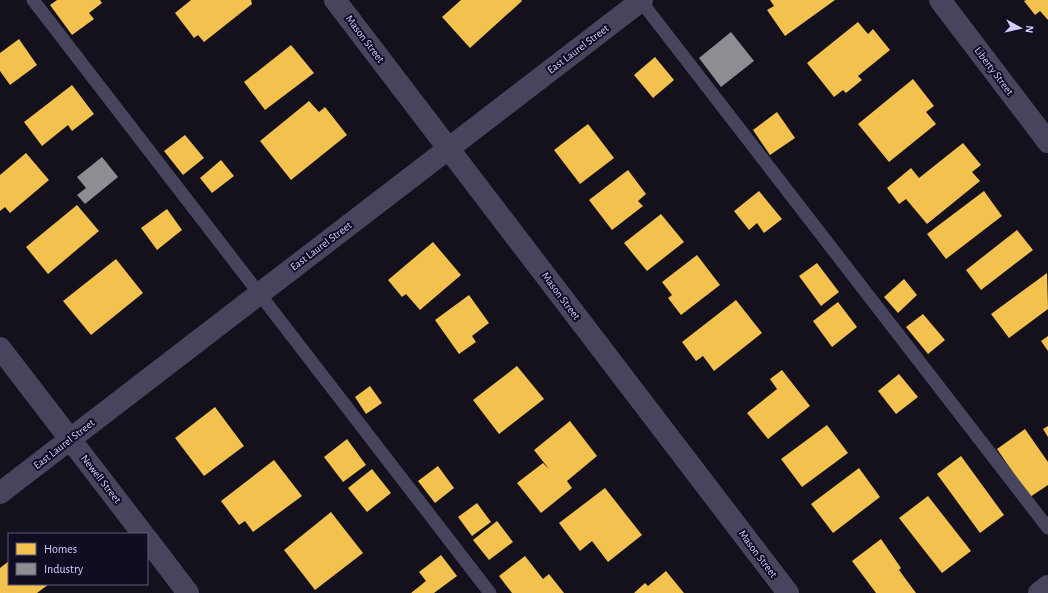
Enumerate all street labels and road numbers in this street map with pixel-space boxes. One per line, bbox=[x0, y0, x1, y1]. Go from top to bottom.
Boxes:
street label: Mason Street bbox=[344, 13, 387, 65]
street label: East Laurel Street bbox=[545, 22, 611, 76]
street label: Liberty Street bbox=[972, 45, 1016, 98]
street label: East Laurel Street bbox=[288, 219, 354, 273]
street label: Mason Street bbox=[540, 270, 583, 322]
street label: East Laurel Street bbox=[32, 417, 97, 471]
street label: Newell Street bbox=[79, 453, 123, 506]
street label: Mason Street bbox=[737, 528, 780, 580]

